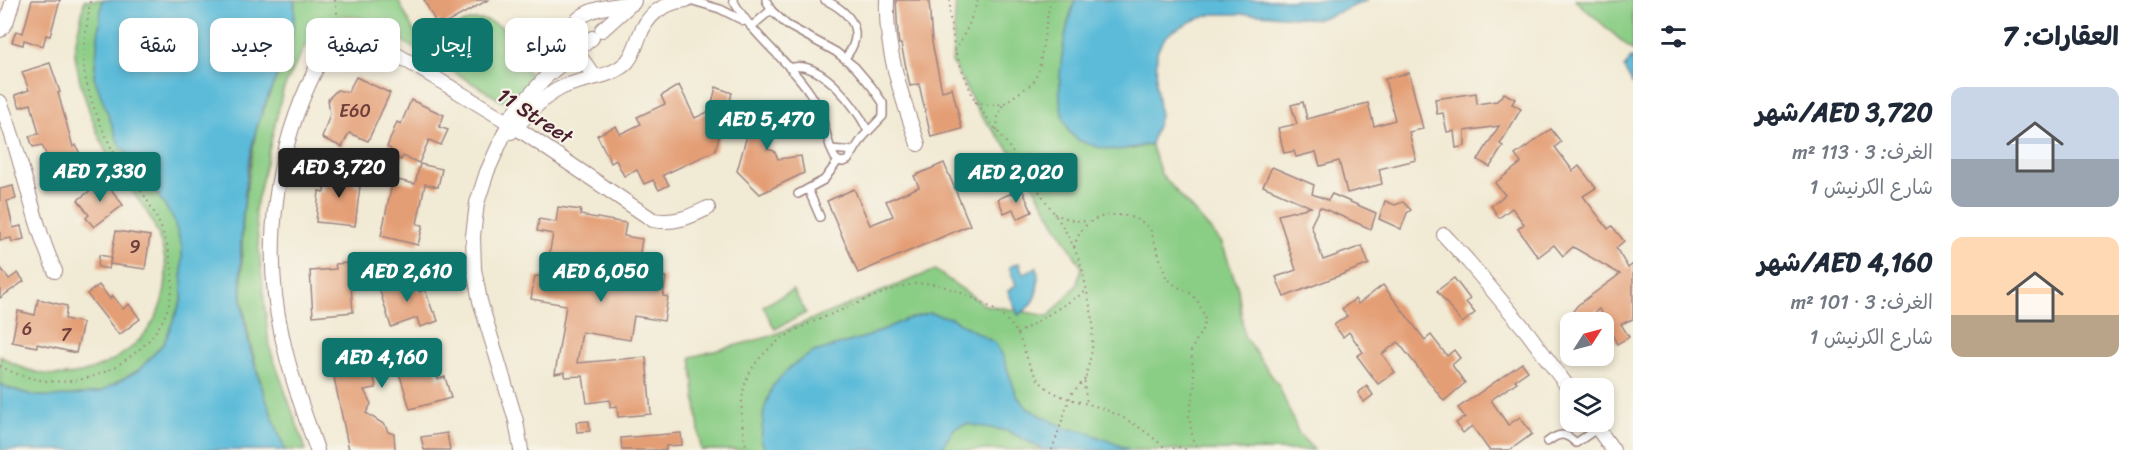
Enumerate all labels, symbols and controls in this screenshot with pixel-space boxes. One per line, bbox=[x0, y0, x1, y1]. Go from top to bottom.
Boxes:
text: العقارات: 7 bbox=[2002, 13, 2119, 59]
chip: شقة bbox=[119, 18, 198, 72]
chip: جديد bbox=[210, 18, 294, 72]
chip: تصفية bbox=[306, 18, 400, 72]
chip: إيجار bbox=[412, 18, 493, 72]
chip: شراء bbox=[505, 18, 588, 72]
icon: filters bbox=[1657, 20, 1690, 53]
street label: 11 Street bbox=[489, 77, 582, 156]
text: AED 3,720/شهر bbox=[1756, 89, 1933, 135]
house number: E60 bbox=[339, 95, 371, 127]
pin: AED 5,470 bbox=[698, 100, 836, 151]
text: AED 5,470 bbox=[719, 102, 815, 137]
icon: home bbox=[1999, 111, 2071, 183]
text: الغرف: 3 · 113 m² bbox=[1792, 135, 1933, 170]
pin: AED 3,720 bbox=[270, 148, 408, 199]
text: AED 3,720 bbox=[292, 150, 386, 185]
pin: AED 7,330 bbox=[31, 152, 169, 203]
pin: AED 2,020 bbox=[947, 153, 1085, 204]
text: AED 7,330 bbox=[54, 154, 146, 189]
text: AED 2,020 bbox=[968, 155, 1064, 190]
text: شارع الكرنيش 1 bbox=[1810, 170, 1933, 205]
house number: 9 bbox=[129, 231, 141, 263]
text: AED 4,160/شهر bbox=[1757, 239, 1933, 285]
pin: AED 2,610 bbox=[338, 252, 476, 303]
pin: AED 6,050 bbox=[532, 252, 670, 303]
text: AED 2,610 bbox=[362, 254, 452, 289]
text: AED 6,050 bbox=[553, 254, 649, 289]
icon: home bbox=[1999, 261, 2071, 333]
text: الغرف: 3 · 101 m² bbox=[1791, 285, 1933, 320]
north arrow bbox=[1560, 312, 1614, 366]
map controls bbox=[1560, 312, 1614, 432]
house number: 6 bbox=[22, 313, 32, 345]
house number: 7 bbox=[61, 319, 73, 351]
text: شارع الكرنيش 1 bbox=[1810, 320, 1933, 355]
pin: AED 4,160 bbox=[313, 338, 451, 389]
text: AED 4,160 bbox=[336, 340, 428, 375]
button: layers bbox=[1560, 378, 1614, 432]

